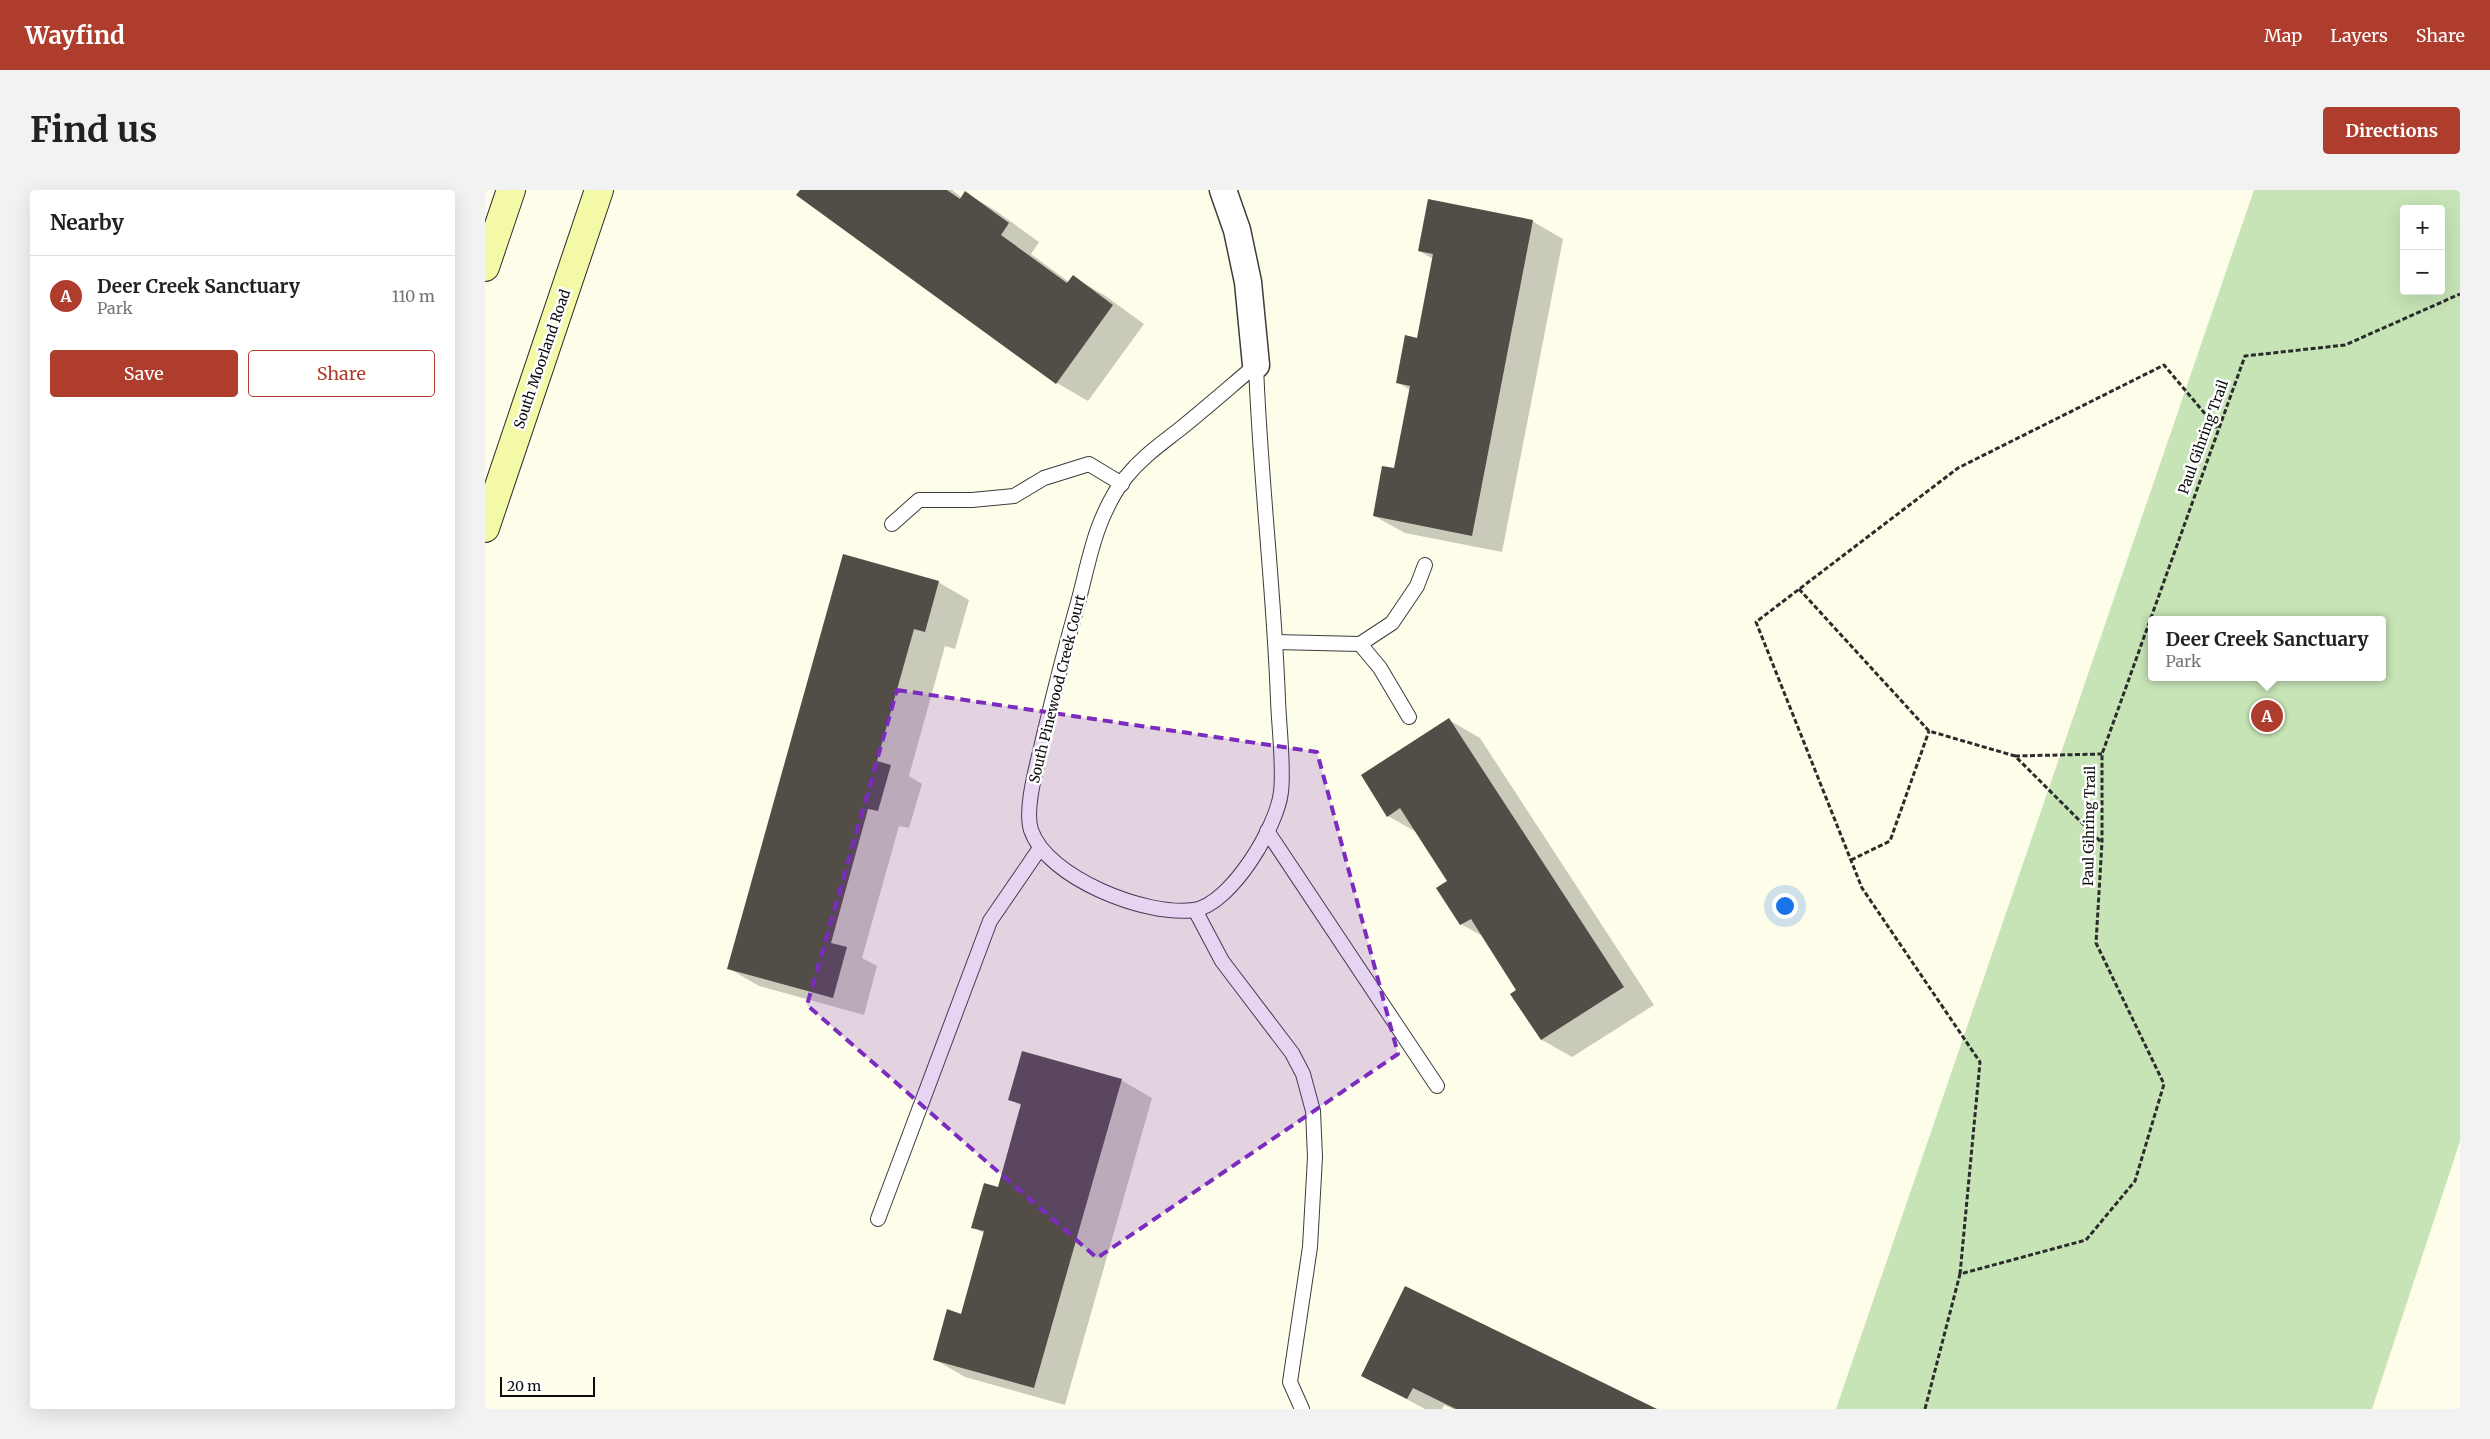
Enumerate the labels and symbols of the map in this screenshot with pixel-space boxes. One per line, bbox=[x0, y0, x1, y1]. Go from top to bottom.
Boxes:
street label: South Moorland Road bbox=[510, 286, 575, 431]
street label: Paul Gihring Trail bbox=[2174, 377, 2232, 497]
street label: South Pinewood Creek Court bbox=[1025, 592, 1089, 785]
pin: A bbox=[2251, 697, 2283, 735]
street label: Paul Gihring Trail bbox=[2079, 765, 2099, 886]
your location bbox=[1772, 893, 1798, 919]
scale bar bbox=[500, 1374, 595, 1397]

